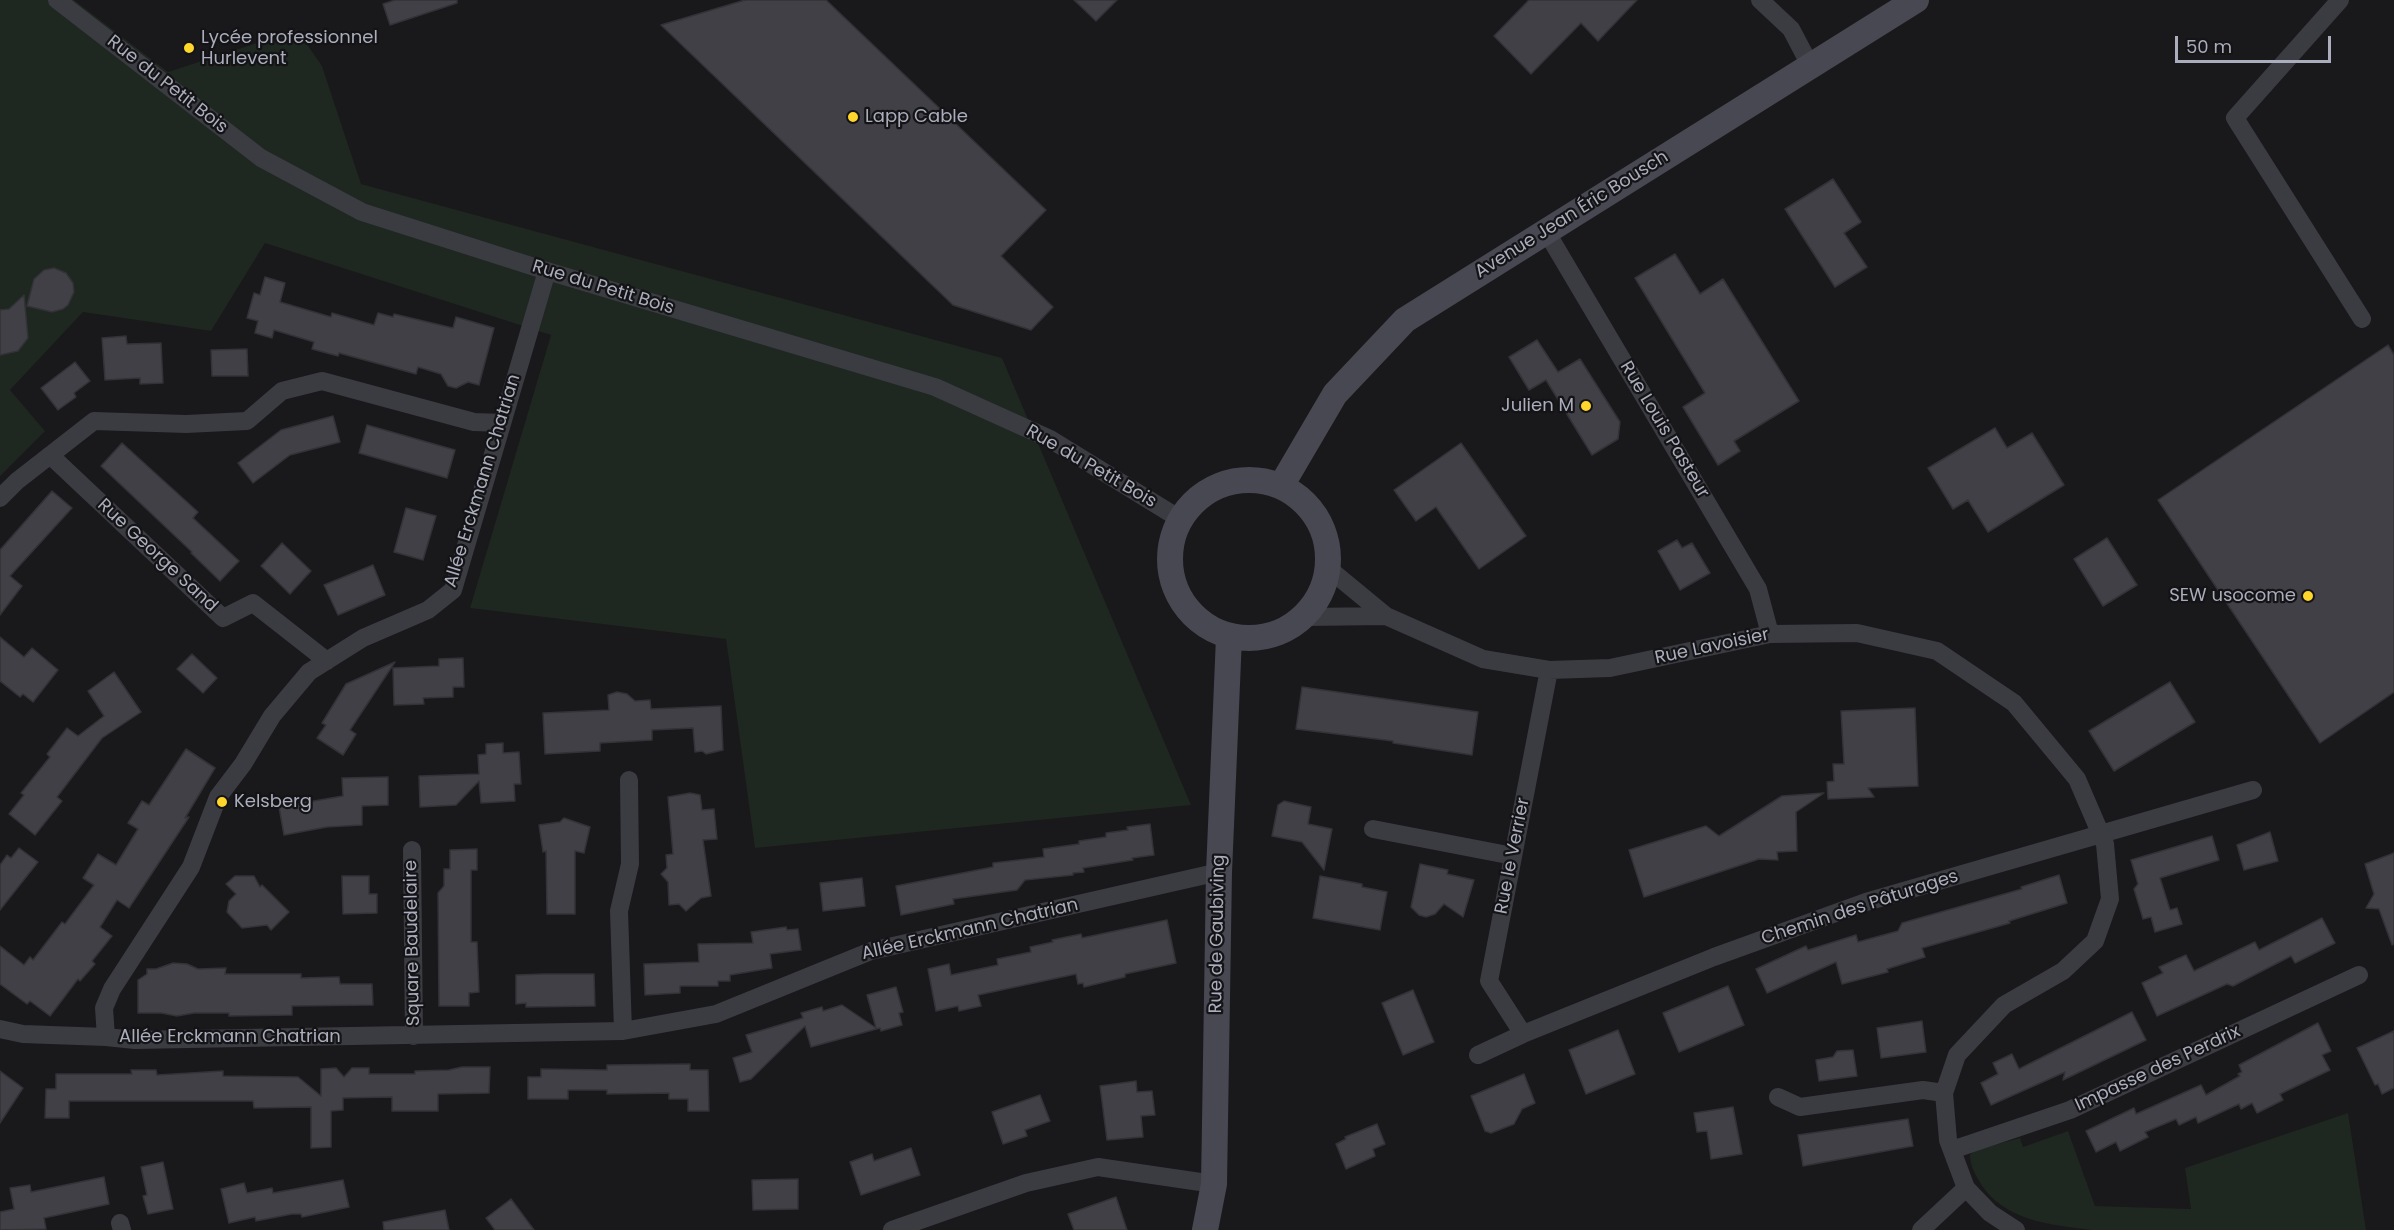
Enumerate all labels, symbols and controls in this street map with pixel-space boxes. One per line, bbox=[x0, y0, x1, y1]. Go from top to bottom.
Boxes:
scale bar bbox=[2178, 24, 2334, 62]
place label: Lycée professionnel Hurlevent bbox=[201, 27, 378, 70]
street label: Rue du Petit Bois bbox=[102, 31, 232, 139]
text: 50 m bbox=[2186, 34, 2232, 59]
marker: Lycée professionnel Hurlevent bbox=[182, 41, 196, 55]
place label: Lapp Cable bbox=[865, 106, 968, 128]
marker: Lapp Cable bbox=[846, 110, 860, 124]
street label: Avenue Jean Éric Bousch bbox=[1471, 147, 1673, 283]
street label: Rue du Petit Bois bbox=[529, 256, 677, 320]
street label: Rue Louis Pasteur bbox=[1615, 358, 1713, 502]
street label: Allée Erckmann Chatrian bbox=[440, 372, 526, 590]
place label: Julien M bbox=[1501, 395, 1574, 417]
marker: Julien M bbox=[1579, 399, 1593, 413]
street label: Rue du Petit Bois bbox=[1022, 421, 1160, 513]
street label: Rue George Sand bbox=[92, 495, 222, 617]
place label: SEW usocome bbox=[2169, 585, 2296, 607]
marker: SEW usocome bbox=[2301, 589, 2315, 603]
street label: Rue Lavoisier bbox=[1653, 624, 1771, 670]
place label: Kelsberg bbox=[234, 791, 312, 813]
marker: Kelsberg bbox=[215, 795, 229, 809]
street label: Rue le Verrier bbox=[1491, 796, 1535, 916]
street label: Rue de Gaubiving bbox=[1206, 854, 1230, 1014]
street label: Square Baudelaire bbox=[401, 860, 425, 1026]
street label: Chemin des Pâturages bbox=[1759, 866, 1961, 950]
street label: Allée Erckmann Chatrian bbox=[860, 895, 1080, 965]
street label: Impasse des Perdrix bbox=[2072, 1021, 2244, 1117]
street label: Allée Erckmann Chatrian bbox=[119, 1026, 341, 1048]

